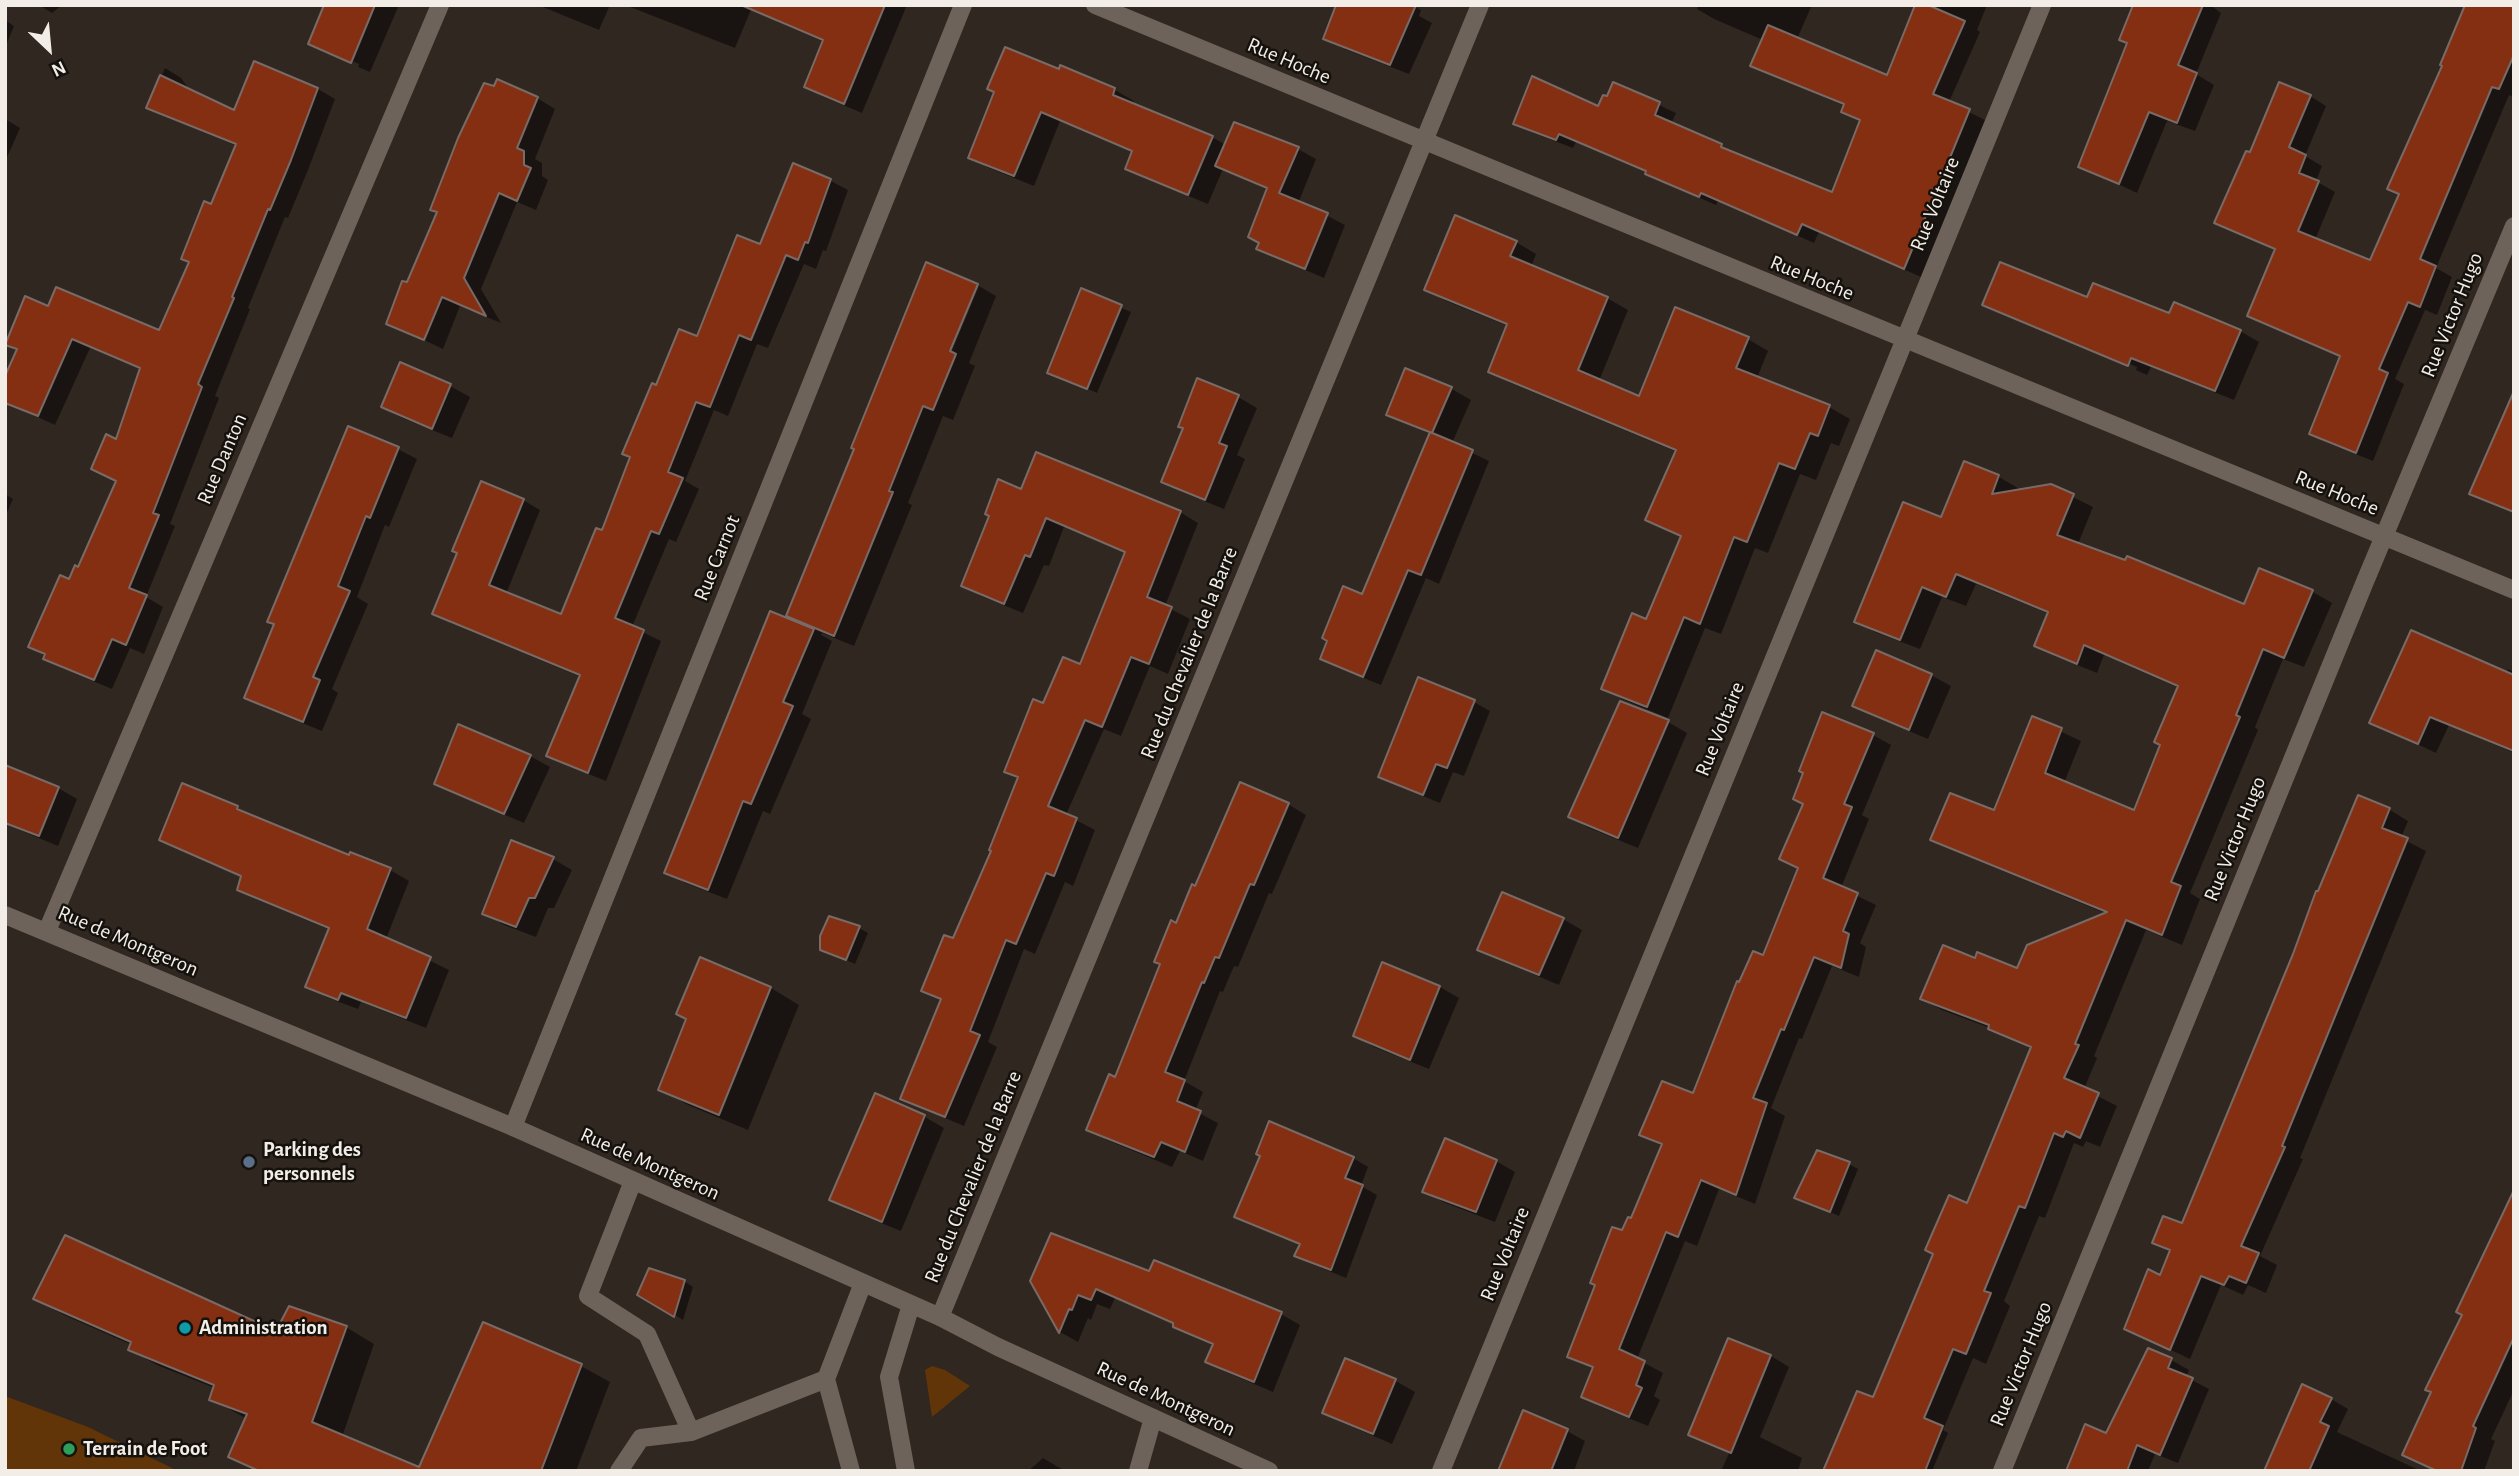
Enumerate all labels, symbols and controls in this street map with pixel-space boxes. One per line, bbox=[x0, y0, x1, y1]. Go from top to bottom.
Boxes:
north arrow bbox=[14, 14, 84, 84]
street label: Rue Hoche bbox=[1244, 32, 1334, 90]
text: N bbox=[48, 57, 69, 80]
street label: Rue Voltaire bbox=[1905, 153, 1965, 255]
street label: Rue Victor Hugo bbox=[2416, 249, 2488, 381]
street label: Rue Hoche bbox=[1766, 250, 1858, 306]
street label: Rue Danton bbox=[192, 410, 252, 508]
street label: Rue Hoche bbox=[2291, 465, 2383, 521]
street label: Rue Carnot bbox=[688, 512, 746, 604]
street label: Rue du Chevalier de la Barre bbox=[1135, 543, 1243, 763]
street label: Rue Voltaire bbox=[1690, 678, 1750, 780]
street label: Rue Victor Hugo bbox=[2199, 773, 2271, 905]
street label: Rue de Montgeron bbox=[54, 900, 202, 982]
street label: Rue du Chevalier de la Barre bbox=[919, 1067, 1027, 1287]
street label: Rue de Montgeron bbox=[576, 1122, 724, 1206]
place label: Parking des personnels bbox=[263, 1137, 361, 1187]
marker: Parking des personnels bbox=[241, 1154, 257, 1170]
street label: Rue Voltaire bbox=[1475, 1203, 1535, 1305]
street label: Rue Victor Hugo bbox=[1985, 1298, 2057, 1430]
place label: Administration bbox=[199, 1315, 328, 1341]
marker: Administration bbox=[177, 1320, 193, 1336]
street label: Rue de Montgeron bbox=[1093, 1356, 1239, 1442]
place label: Terrain de Foot bbox=[83, 1436, 207, 1462]
marker: Terrain de Foot bbox=[61, 1441, 77, 1457]

